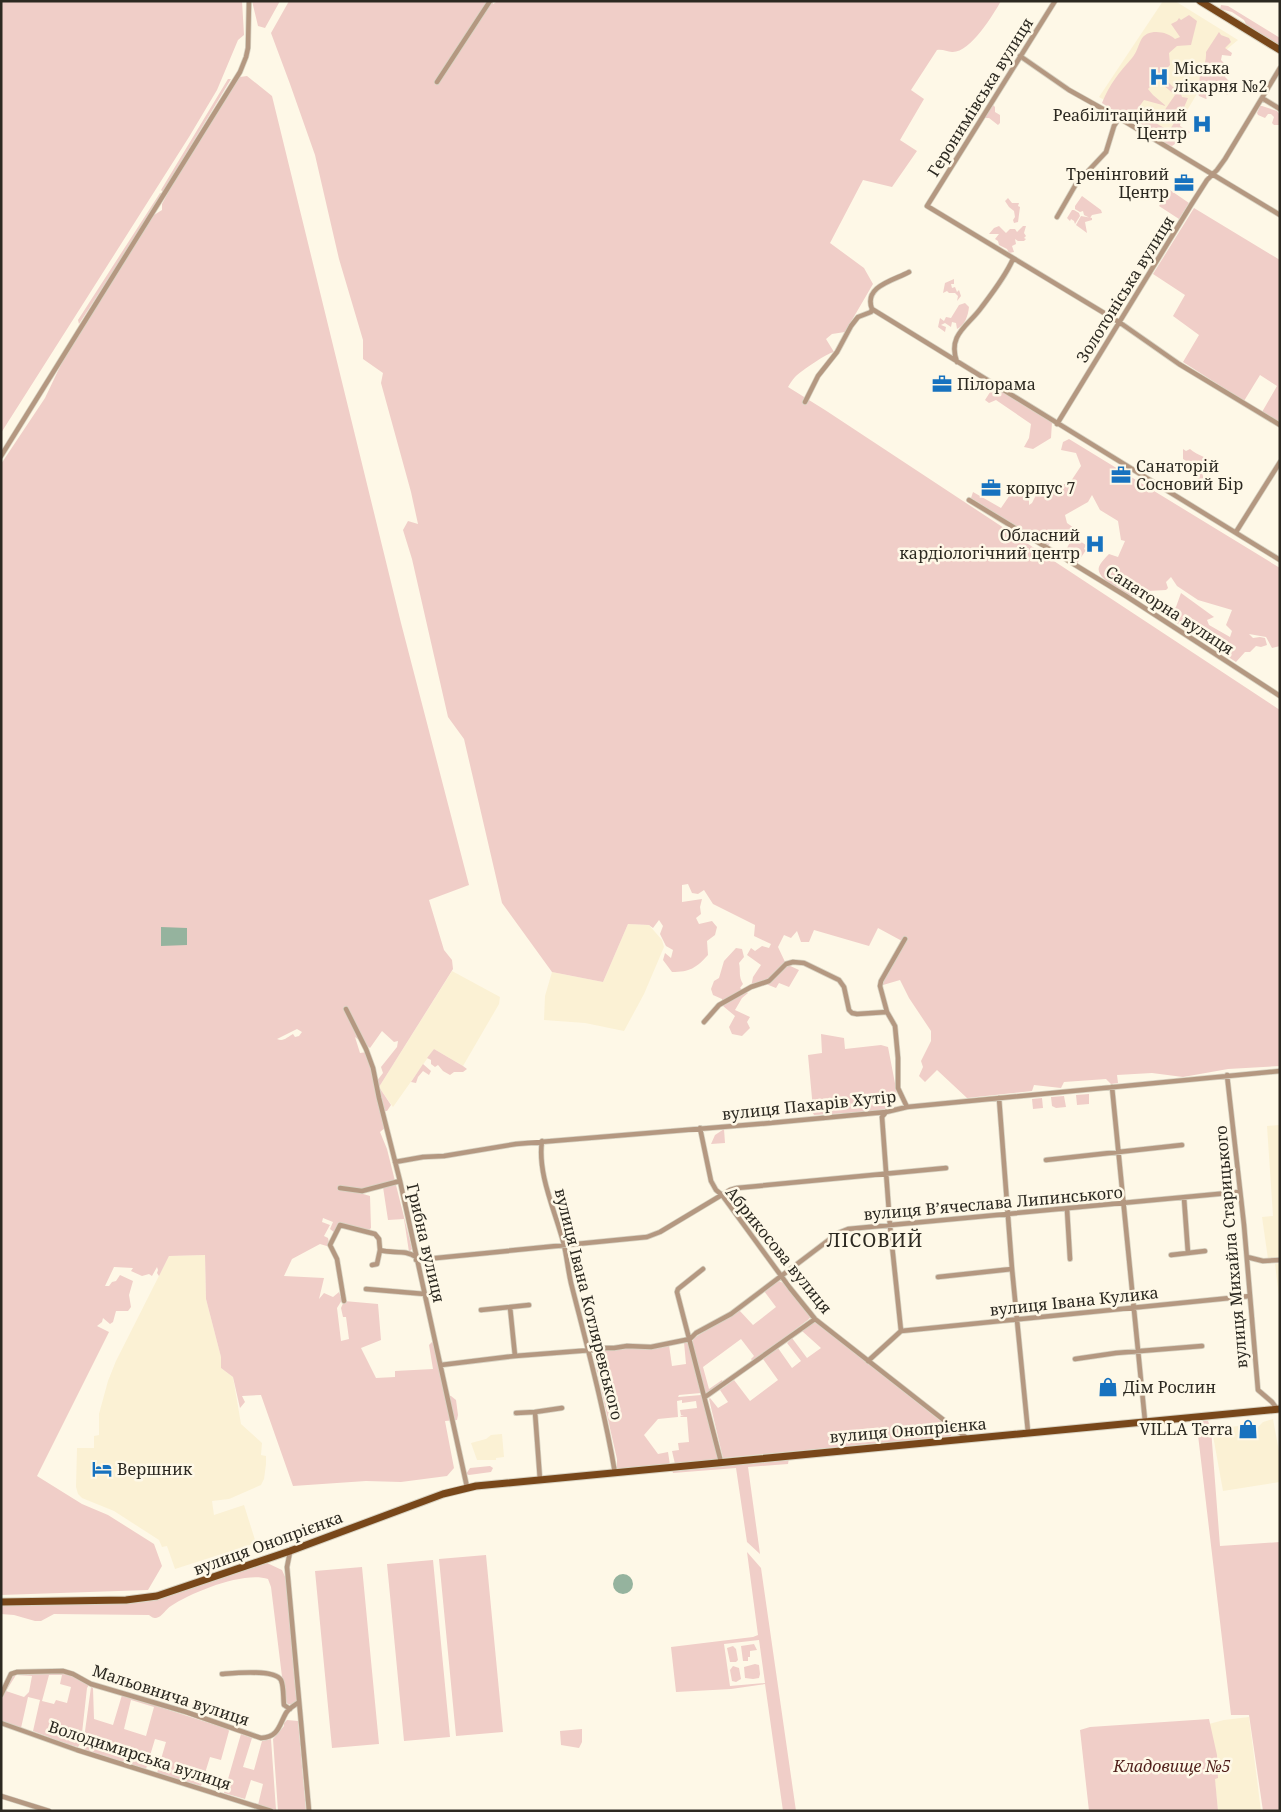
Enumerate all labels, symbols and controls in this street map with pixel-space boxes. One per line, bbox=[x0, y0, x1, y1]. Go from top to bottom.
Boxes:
street label: Геронимівська вулиця bbox=[922, 13, 1038, 181]
place label: Міська лікарня №2 bbox=[1174, 57, 1267, 97]
hospital icon: Міська лікарня №2 bbox=[1148, 66, 1170, 88]
place label: Реабілітаційний Центр bbox=[1053, 104, 1187, 144]
hospital icon: Реабілітаційний Центр bbox=[1191, 113, 1213, 135]
place label: Тренінговий Центр bbox=[1066, 163, 1169, 203]
office icon: Тренінговий Центр bbox=[1173, 172, 1195, 194]
street label: Золотоніська вулиця bbox=[1071, 211, 1179, 367]
office icon: Пілорама bbox=[931, 373, 953, 395]
place label: Пілорама bbox=[957, 373, 1036, 395]
place label: Санаторій Сосновий Бір bbox=[1136, 455, 1243, 495]
office icon: Санаторій Сосновий Бір bbox=[1110, 464, 1132, 486]
office icon: корпус 7 bbox=[980, 477, 1002, 499]
place label: корпус 7 bbox=[1006, 477, 1076, 499]
place label: Обласний кардіологічний центр bbox=[899, 524, 1080, 564]
hospital icon: Обласний кардіологічний центр bbox=[1084, 533, 1106, 555]
street label: Санаторна вулиця bbox=[1102, 560, 1238, 660]
street label: вулиця Пахарів Хутір bbox=[721, 1085, 897, 1125]
street label: вулиця Михайла Старицького bbox=[1209, 1125, 1253, 1369]
street label: Грибна вулиця bbox=[402, 1181, 450, 1305]
street label: вулиця Вʼячеслава Липинського bbox=[862, 1181, 1124, 1225]
street label: Абрикосова вулиця bbox=[721, 1182, 837, 1318]
street label: вулиця Івана Котляревського bbox=[550, 1186, 628, 1422]
district label: ЛІСОВИЙ bbox=[827, 1227, 923, 1253]
street label: вулиця Івана Кулика bbox=[988, 1281, 1160, 1321]
shop icon: Дім Рослин bbox=[1097, 1376, 1119, 1398]
place label: Дім Рослин bbox=[1123, 1376, 1216, 1398]
street label: вулиця Онопрієнка bbox=[829, 1412, 987, 1448]
place label: VILLA Terra bbox=[1140, 1418, 1233, 1440]
shop icon: VILLA Terra bbox=[1237, 1418, 1259, 1440]
hotel icon: Вершник bbox=[91, 1458, 113, 1480]
place label: Вершник bbox=[117, 1458, 193, 1480]
street label: вулиця Онопрієнка bbox=[190, 1506, 346, 1580]
street label: Мальовнича вулиця bbox=[90, 1659, 252, 1731]
street label: Володимирська вулиця bbox=[46, 1715, 234, 1795]
park label: Кладовище №5 bbox=[1112, 1755, 1231, 1777]

